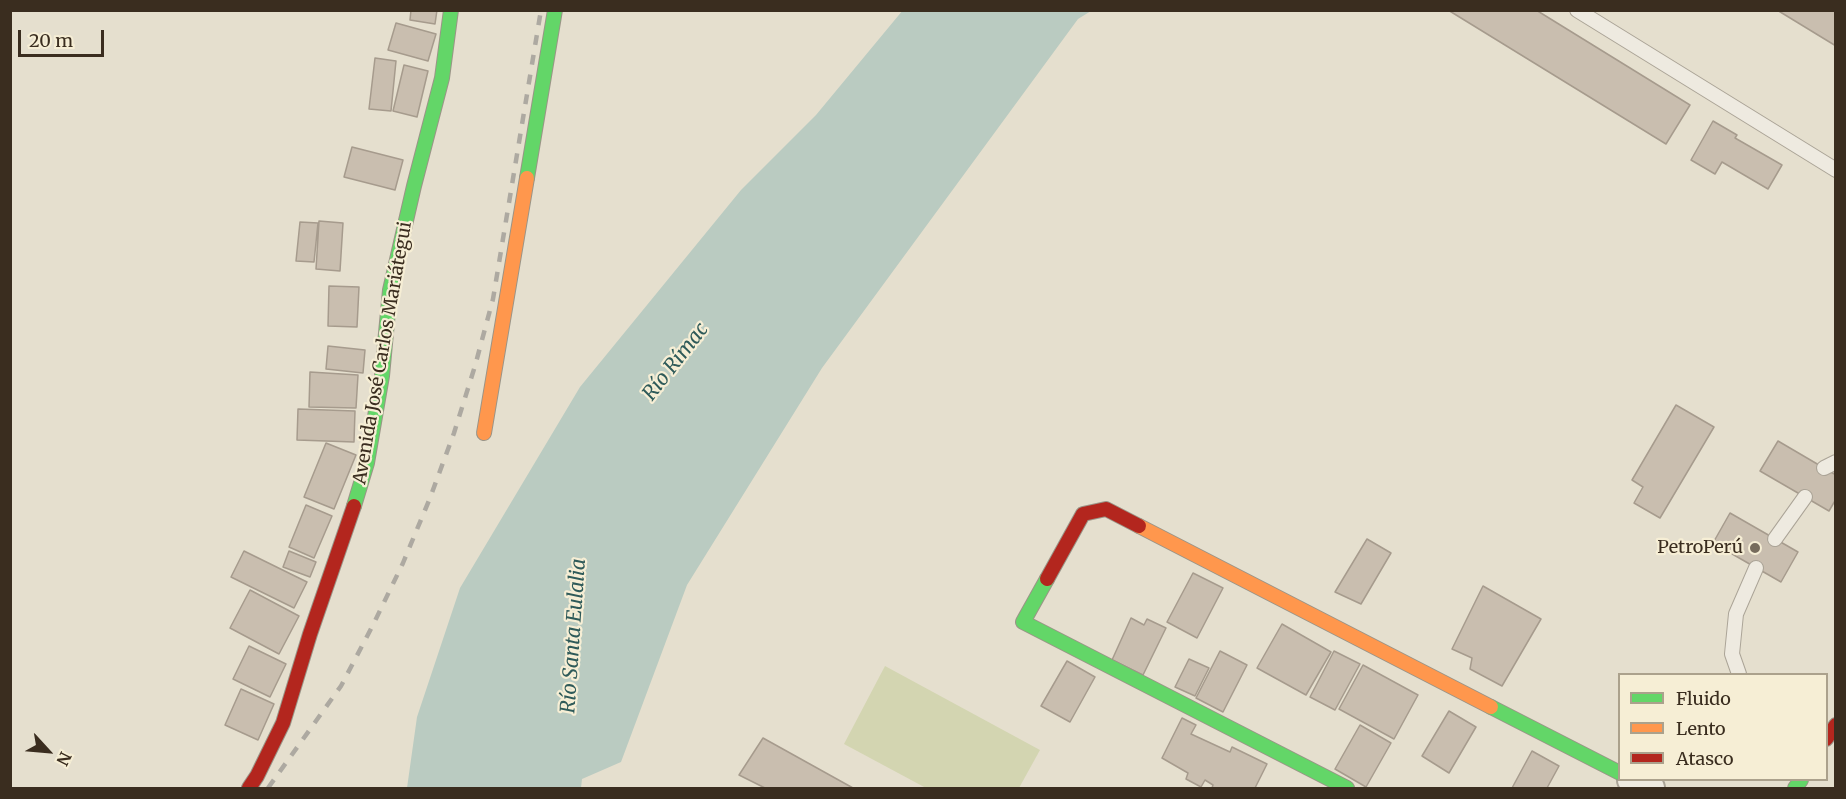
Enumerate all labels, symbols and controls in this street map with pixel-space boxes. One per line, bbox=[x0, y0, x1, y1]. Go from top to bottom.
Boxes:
scale bar bbox=[21, 18, 106, 56]
text: 20 m bbox=[29, 29, 73, 52]
street label: Avenida José Carlos Mariátegui bbox=[349, 220, 417, 486]
water label: Río Rímac bbox=[638, 318, 714, 406]
place label: PetroPerú bbox=[1657, 537, 1743, 559]
marker: PetroPerú bbox=[1748, 541, 1762, 555]
water label: Río Santa Eulalia bbox=[557, 558, 591, 714]
legend bbox=[1618, 673, 1828, 781]
text: Fluido bbox=[1676, 687, 1731, 710]
text: Lento bbox=[1676, 717, 1726, 740]
north arrow bbox=[18, 721, 78, 781]
text: Atasco bbox=[1676, 747, 1734, 770]
text: N bbox=[52, 749, 76, 769]

